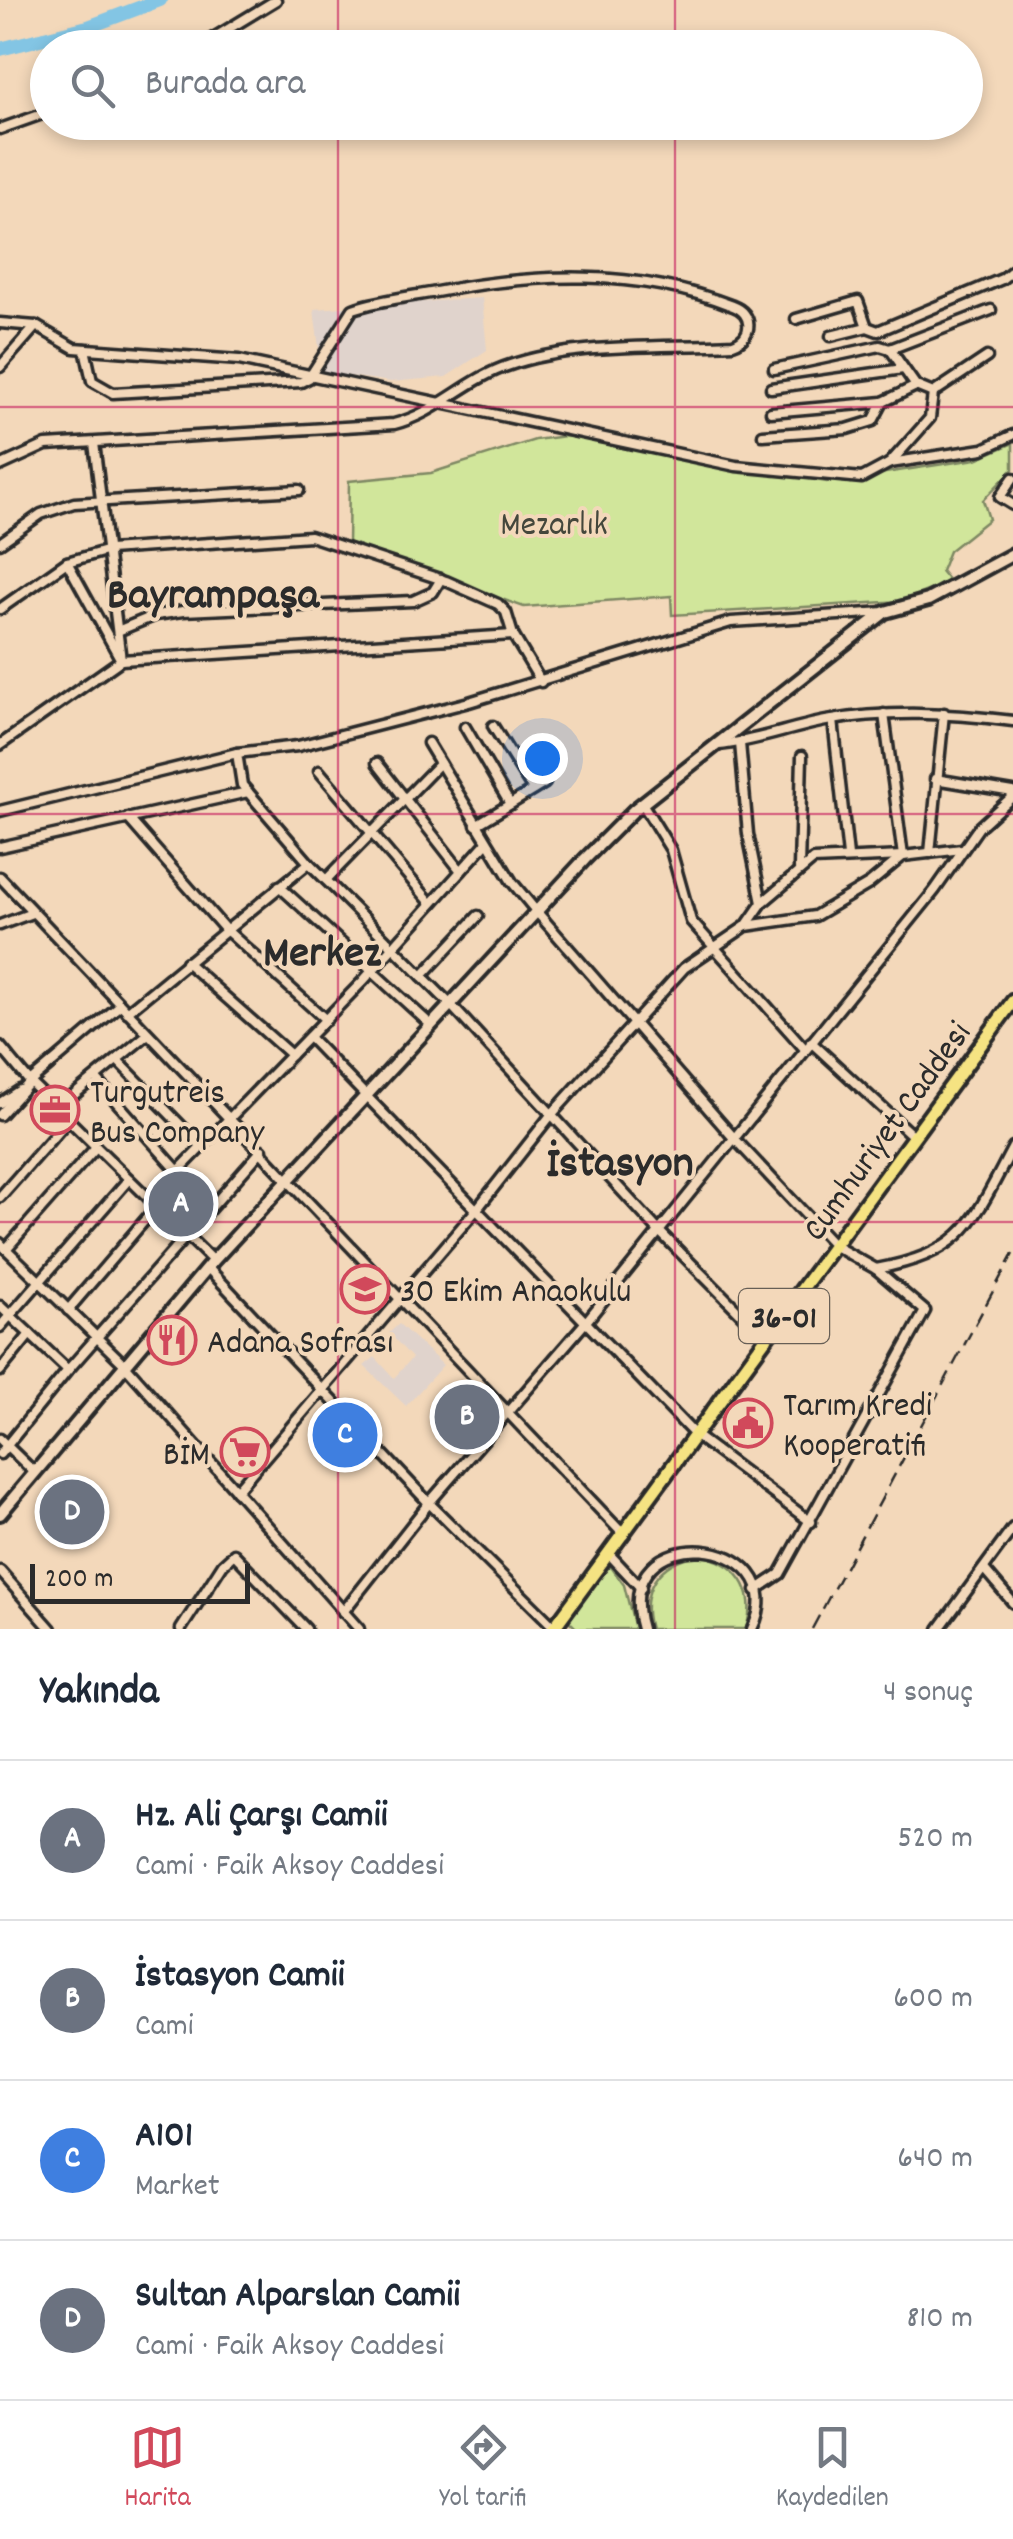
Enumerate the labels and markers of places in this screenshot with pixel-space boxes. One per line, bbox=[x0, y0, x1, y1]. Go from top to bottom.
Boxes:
place label: Turgutreis Bus Company bbox=[90, 1070, 265, 1160]
office icon: Turgutreis Bus Company bbox=[29, 1084, 81, 1136]
pin: A bbox=[148, 1166, 214, 1242]
school or university icon: 30 Ekim Anaokulu bbox=[339, 1263, 391, 1315]
place label: 30 Ekim Anaokulu bbox=[400, 1269, 631, 1319]
restaurant icon: Adana Sofrası bbox=[146, 1314, 198, 1366]
place label: Adana Sofrası bbox=[207, 1320, 393, 1370]
pin: B bbox=[434, 1380, 500, 1454]
place label: Tarım Kredi Kooperatifi bbox=[783, 1383, 932, 1473]
public building icon: Tarım Kredi Kooperatifi bbox=[722, 1397, 774, 1449]
pin: C bbox=[312, 1398, 378, 1472]
supermarket icon: BİM bbox=[219, 1426, 271, 1478]
place label: BİM bbox=[163, 1432, 210, 1482]
pin: D bbox=[40, 1474, 104, 1550]

